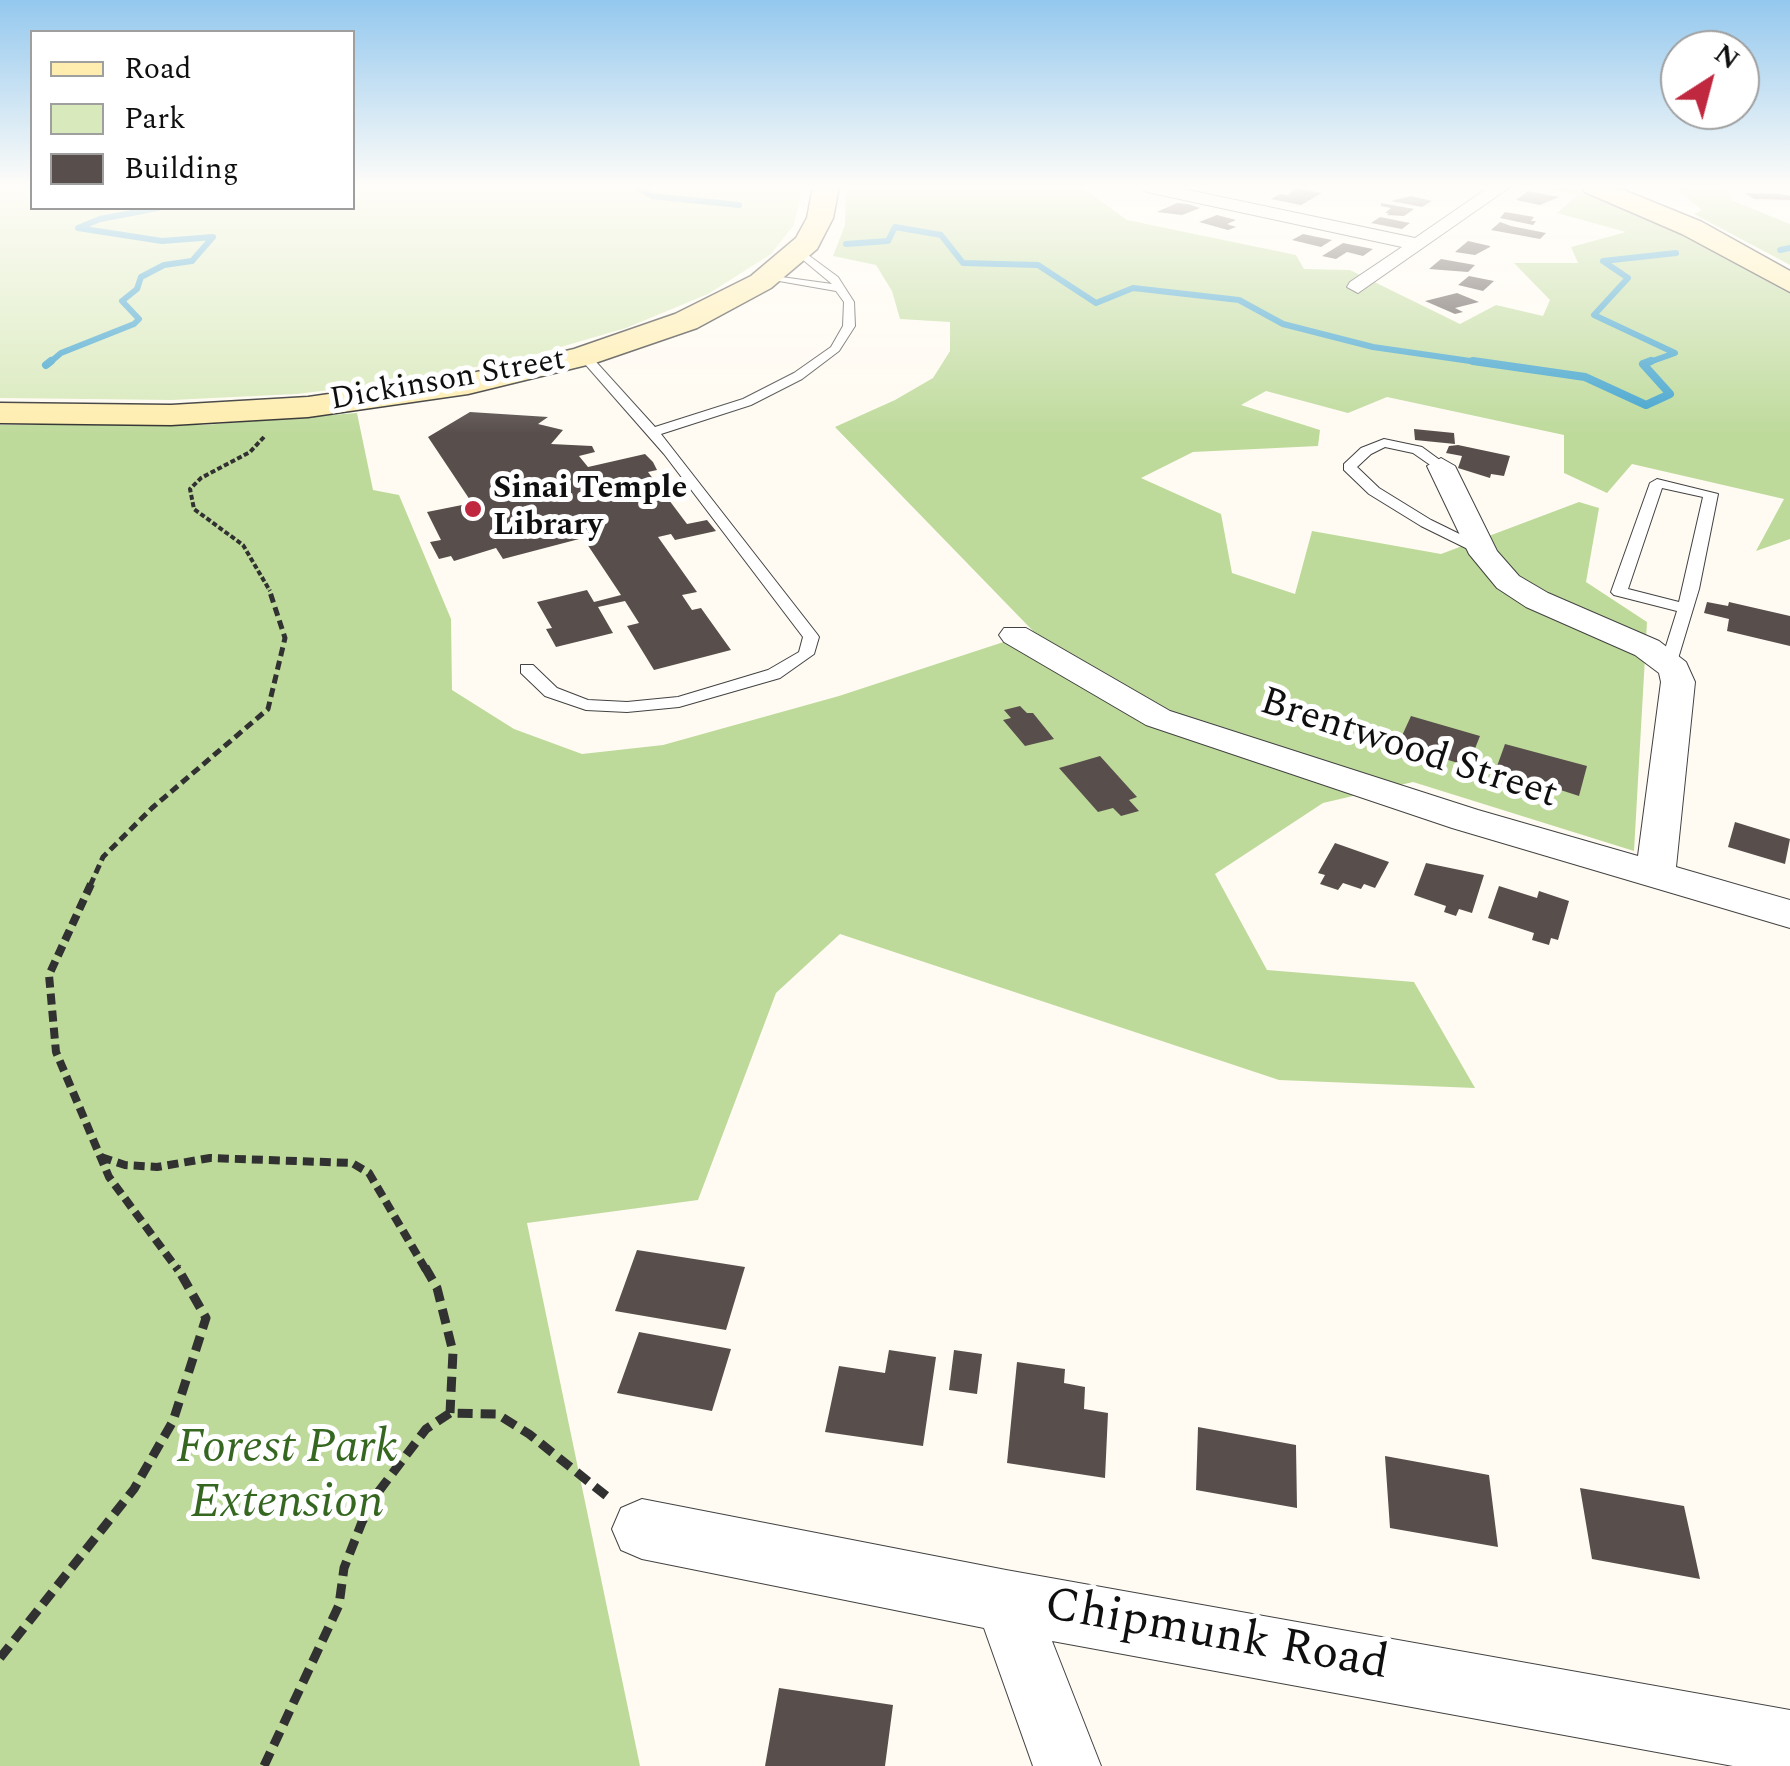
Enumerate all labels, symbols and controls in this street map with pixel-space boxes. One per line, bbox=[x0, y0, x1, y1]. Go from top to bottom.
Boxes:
legend bbox=[30, 30, 355, 210]
north arrow bbox=[1660, 30, 1760, 130]
text: N bbox=[1705, 33, 1749, 81]
text: Road bbox=[124, 46, 192, 92]
text: Park bbox=[124, 96, 186, 142]
text: Building bbox=[124, 146, 239, 192]
street label: Dickinson Street bbox=[328, 342, 568, 422]
place label: Sinai Temple Library bbox=[493, 472, 687, 547]
marker: Sinai Temple Library bbox=[462, 498, 484, 520]
street label: Brentwood Street bbox=[1253, 680, 1563, 822]
park label: Forest Park Extension bbox=[176, 1423, 398, 1536]
street label: Chipmunk Road bbox=[1040, 1579, 1392, 1697]

